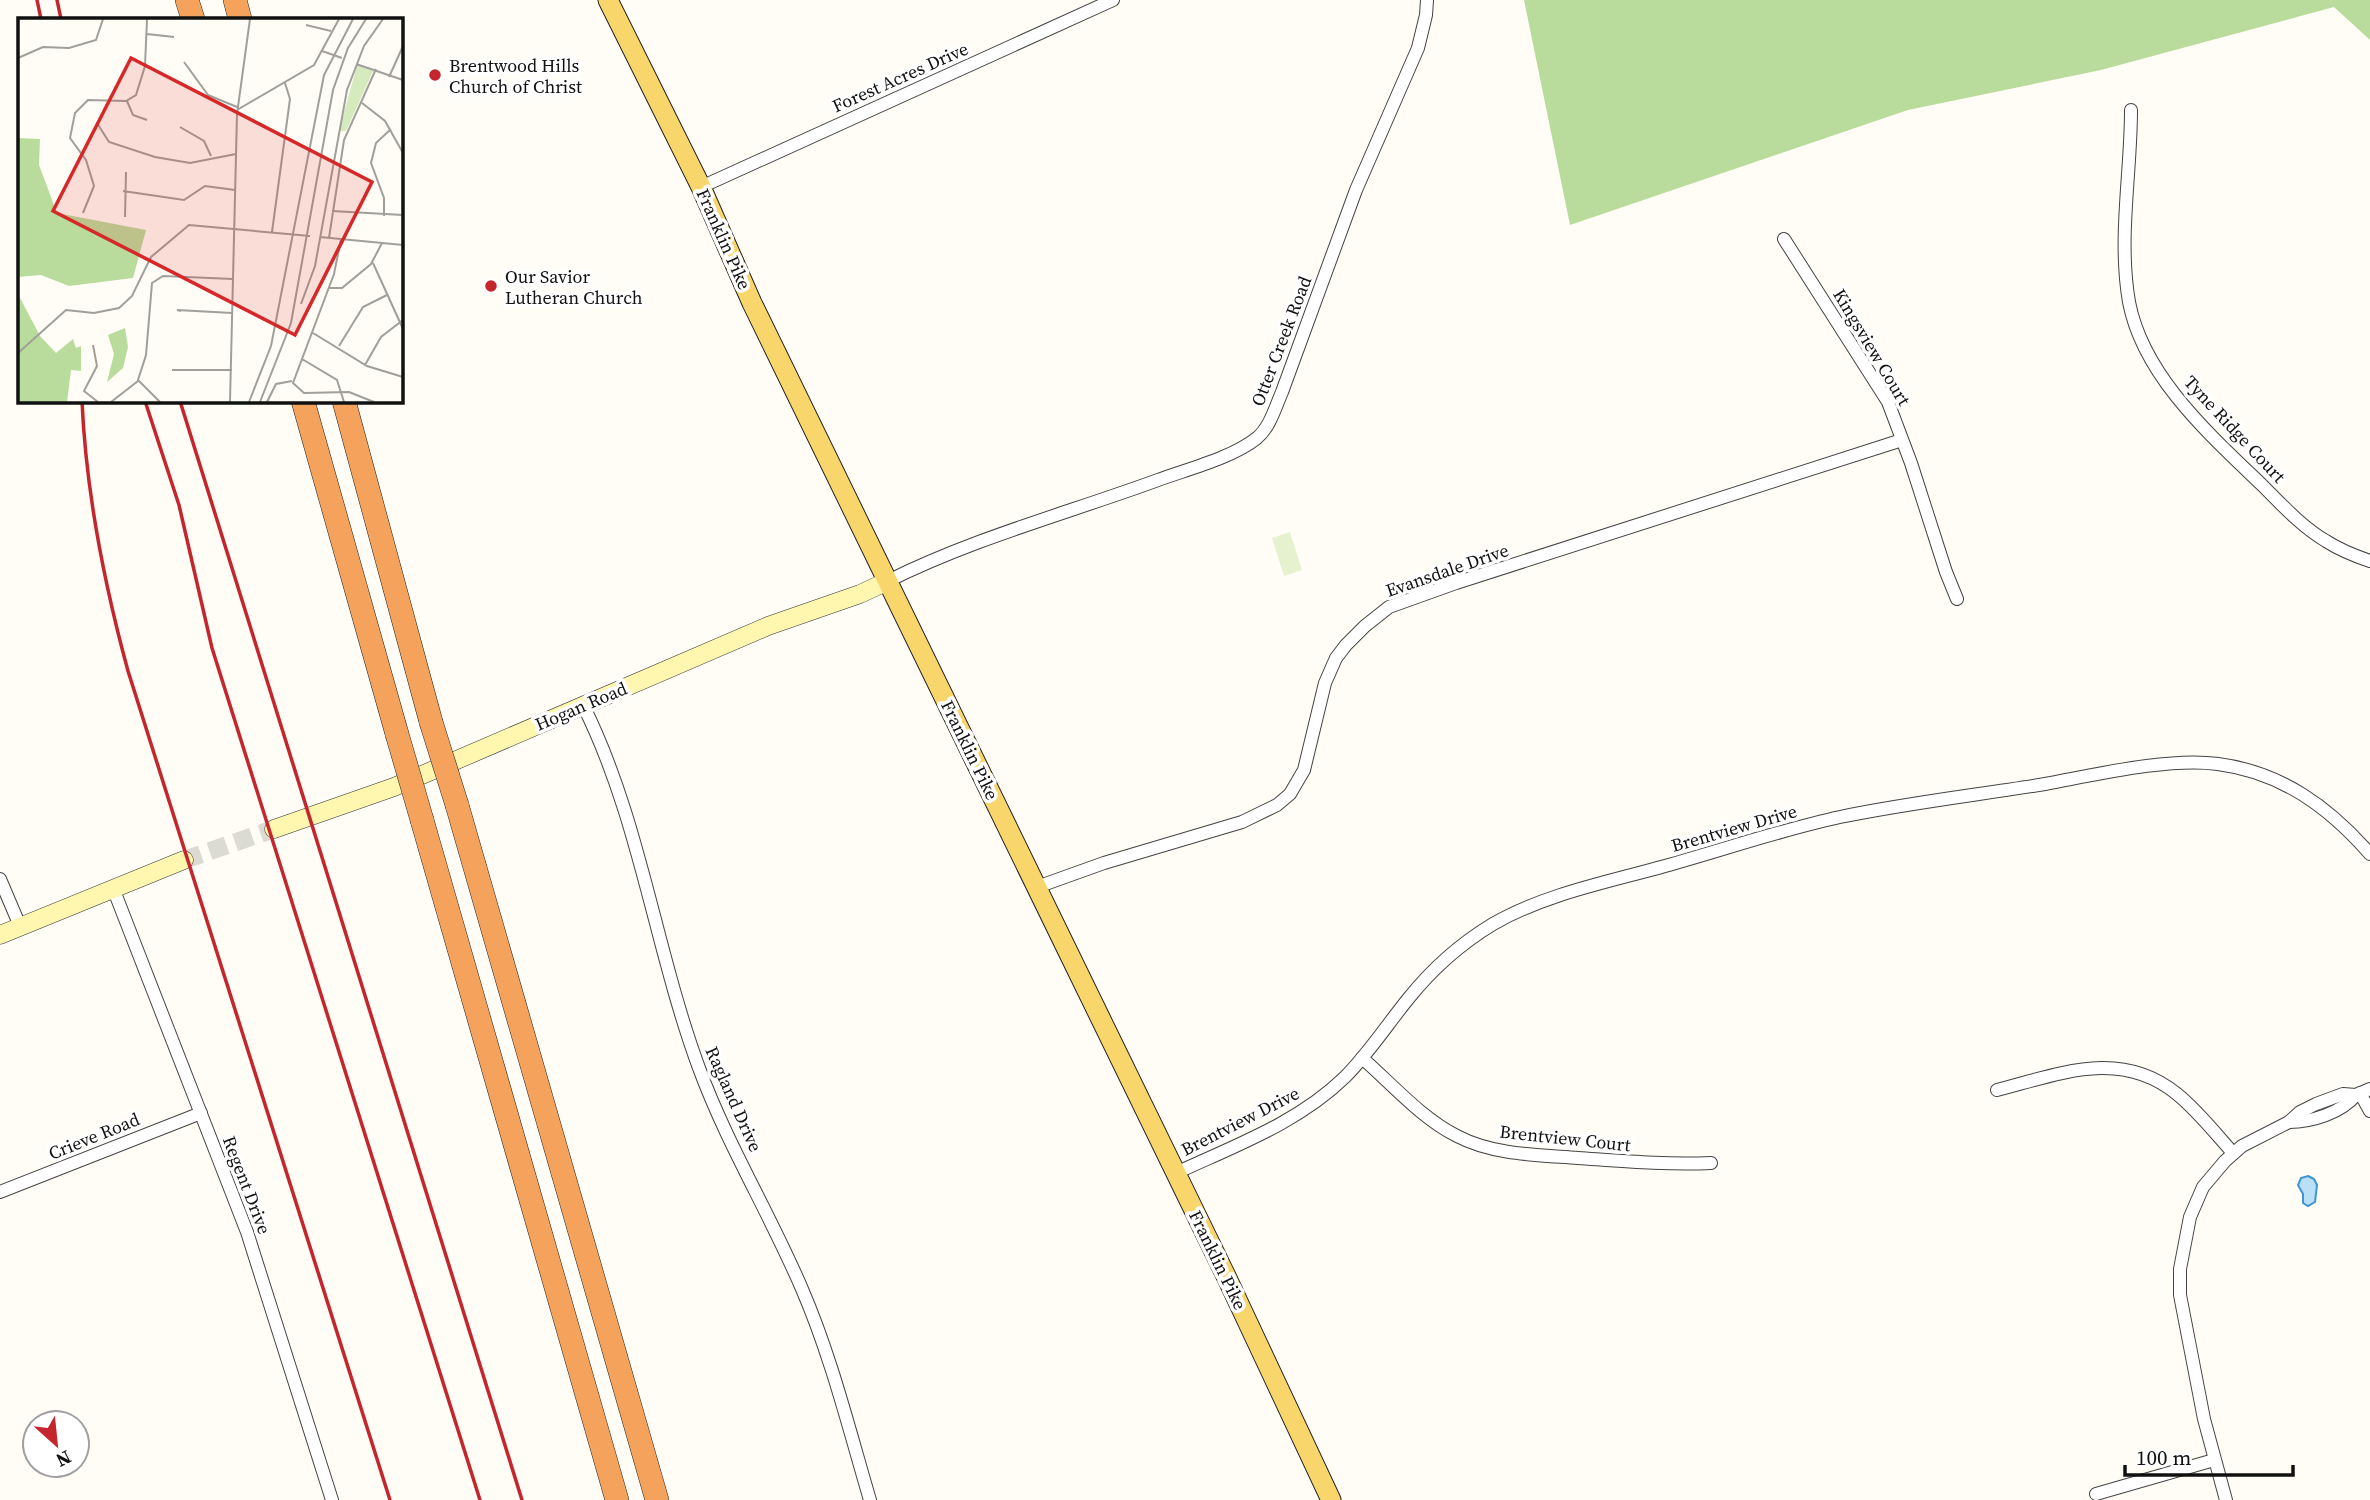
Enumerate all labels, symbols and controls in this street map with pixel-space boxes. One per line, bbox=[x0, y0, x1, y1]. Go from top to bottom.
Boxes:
inset map bbox=[18, 18, 402, 402]
street label: Forest Acres Drive bbox=[828, 36, 972, 118]
place label: Brentwood Hills Church of Christ bbox=[449, 53, 582, 99]
marker: Brentwood Hills Church of Christ bbox=[427, 67, 443, 83]
street label: Franklin Pike bbox=[691, 185, 757, 293]
place label: Our Savior Lutheran Church bbox=[505, 264, 643, 310]
street label: Otter Creek Road bbox=[1245, 272, 1317, 410]
marker: Our Savior Lutheran Church bbox=[483, 278, 499, 294]
street label: Kingsview Court bbox=[1827, 284, 1917, 410]
street label: Tyne Ridge Court bbox=[2179, 370, 2292, 488]
street label: Evansdale Drive bbox=[1382, 537, 1512, 603]
street label: Hogan Road bbox=[531, 675, 631, 737]
street label: Franklin Pike bbox=[935, 696, 1005, 804]
street label: Brentview Drive bbox=[1668, 798, 1800, 858]
street label: Ragland Drive bbox=[700, 1042, 768, 1156]
street label: Brentview Drive bbox=[1177, 1080, 1303, 1162]
street label: Crieve Road bbox=[45, 1106, 143, 1166]
street label: Brentview Court bbox=[1498, 1119, 1632, 1157]
street label: Regent Drive bbox=[217, 1132, 277, 1238]
street label: Franklin Pike bbox=[1183, 1206, 1253, 1314]
north arrow bbox=[21, 1409, 91, 1479]
scale bar bbox=[2125, 1434, 2293, 1478]
text: 100 m bbox=[2136, 1443, 2191, 1472]
text: N bbox=[52, 1444, 76, 1474]

